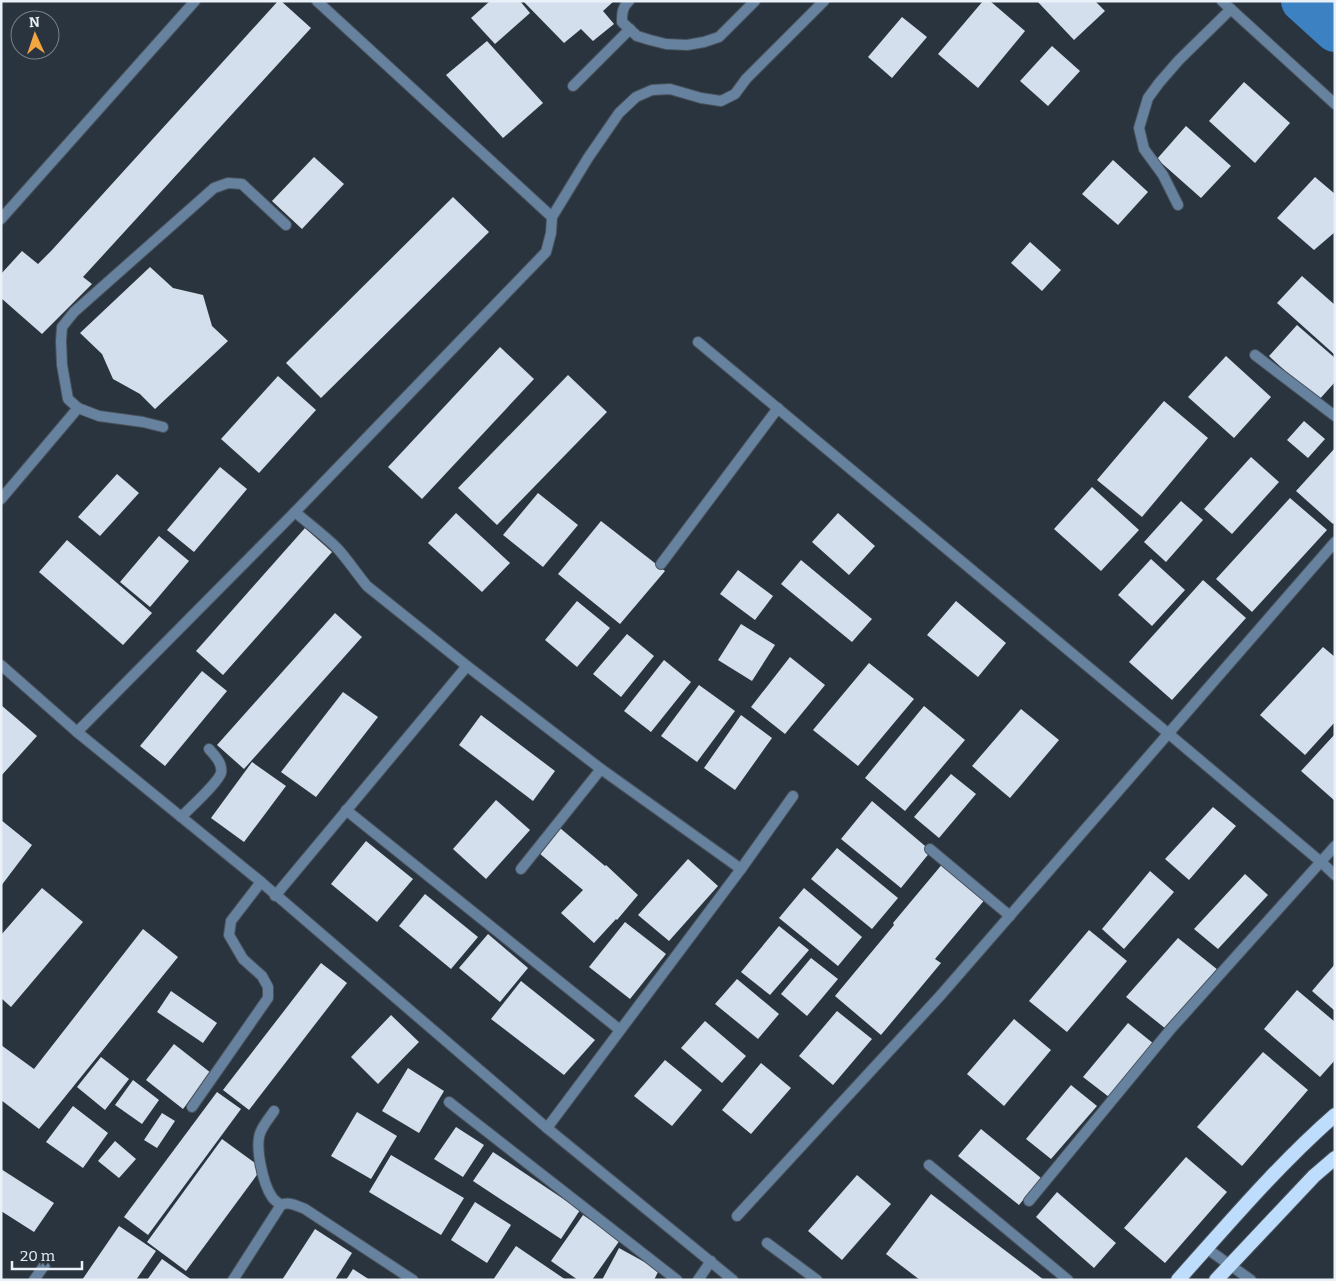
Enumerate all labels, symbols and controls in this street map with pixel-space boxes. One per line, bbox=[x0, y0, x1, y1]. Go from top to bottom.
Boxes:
north arrow bbox=[10, 10, 60, 60]
text: N bbox=[29, 14, 40, 31]
scale bar bbox=[12, 1238, 82, 1270]
text: 20 m bbox=[20, 1247, 56, 1265]

